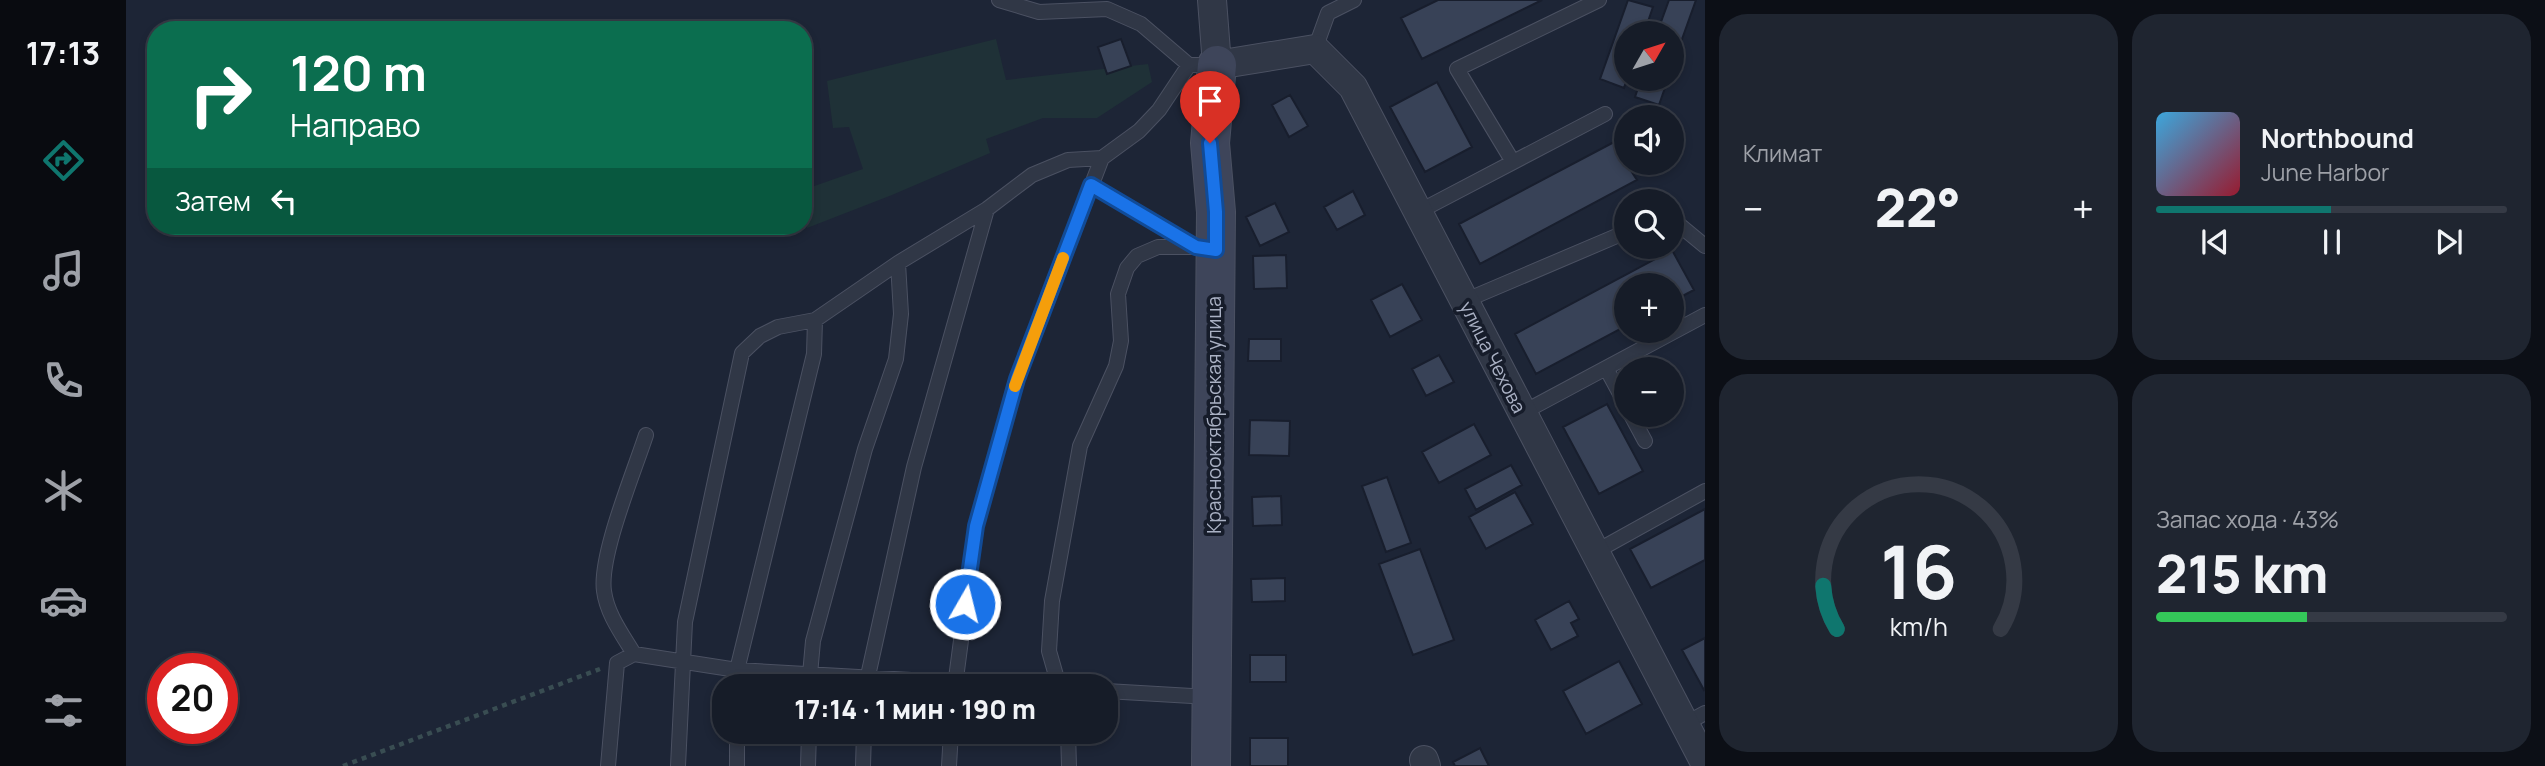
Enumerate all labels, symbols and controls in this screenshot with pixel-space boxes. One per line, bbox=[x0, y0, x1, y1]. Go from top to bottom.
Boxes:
north arrow bbox=[1614, 21, 1684, 91]
map controls bbox=[1614, 21, 1684, 427]
text: 17:13 bbox=[26, 31, 100, 75]
text: 120 m bbox=[290, 39, 427, 106]
icon: right bbox=[175, 49, 266, 140]
pin bbox=[1180, 71, 1240, 143]
icon: arrive bbox=[1191, 82, 1229, 120]
text: Направо bbox=[290, 103, 421, 147]
button: sound bbox=[1614, 105, 1684, 175]
text: Northbound bbox=[2261, 120, 2414, 156]
icon: directions bbox=[39, 136, 88, 185]
text: Климат bbox=[1743, 137, 1822, 169]
text: June Harbor bbox=[2261, 156, 2389, 188]
text: 22° bbox=[1875, 172, 1961, 243]
icon: left bbox=[265, 182, 303, 220]
text: − bbox=[1743, 182, 1764, 234]
text: + bbox=[2072, 182, 2094, 234]
text: Затем bbox=[175, 183, 251, 219]
button: search bbox=[1614, 189, 1684, 259]
icon: previous bbox=[2196, 223, 2234, 261]
icon: pause bbox=[2313, 223, 2351, 261]
icon: next bbox=[2430, 223, 2468, 261]
icon: music bbox=[39, 246, 88, 295]
button: + bbox=[1614, 273, 1684, 343]
street label: Краснооктябрьская улица bbox=[1201, 296, 1227, 534]
street label: улица Чехова bbox=[1454, 297, 1532, 417]
icon: phone bbox=[39, 356, 88, 405]
button: − bbox=[1614, 357, 1684, 427]
icon: climate bbox=[39, 466, 88, 515]
text: Запас хода · 43% bbox=[2156, 503, 2339, 535]
text: 16 bbox=[1880, 521, 1957, 621]
text: 215 km bbox=[2156, 538, 2328, 609]
position arrow bbox=[928, 567, 1002, 641]
icon: car bbox=[39, 576, 88, 625]
text: km/h bbox=[1889, 609, 1948, 644]
speed limit sign: 20 bbox=[147, 653, 238, 744]
icon: filters bbox=[39, 686, 88, 735]
text: 17:14 · 1 мин · 190 m bbox=[794, 691, 1036, 727]

